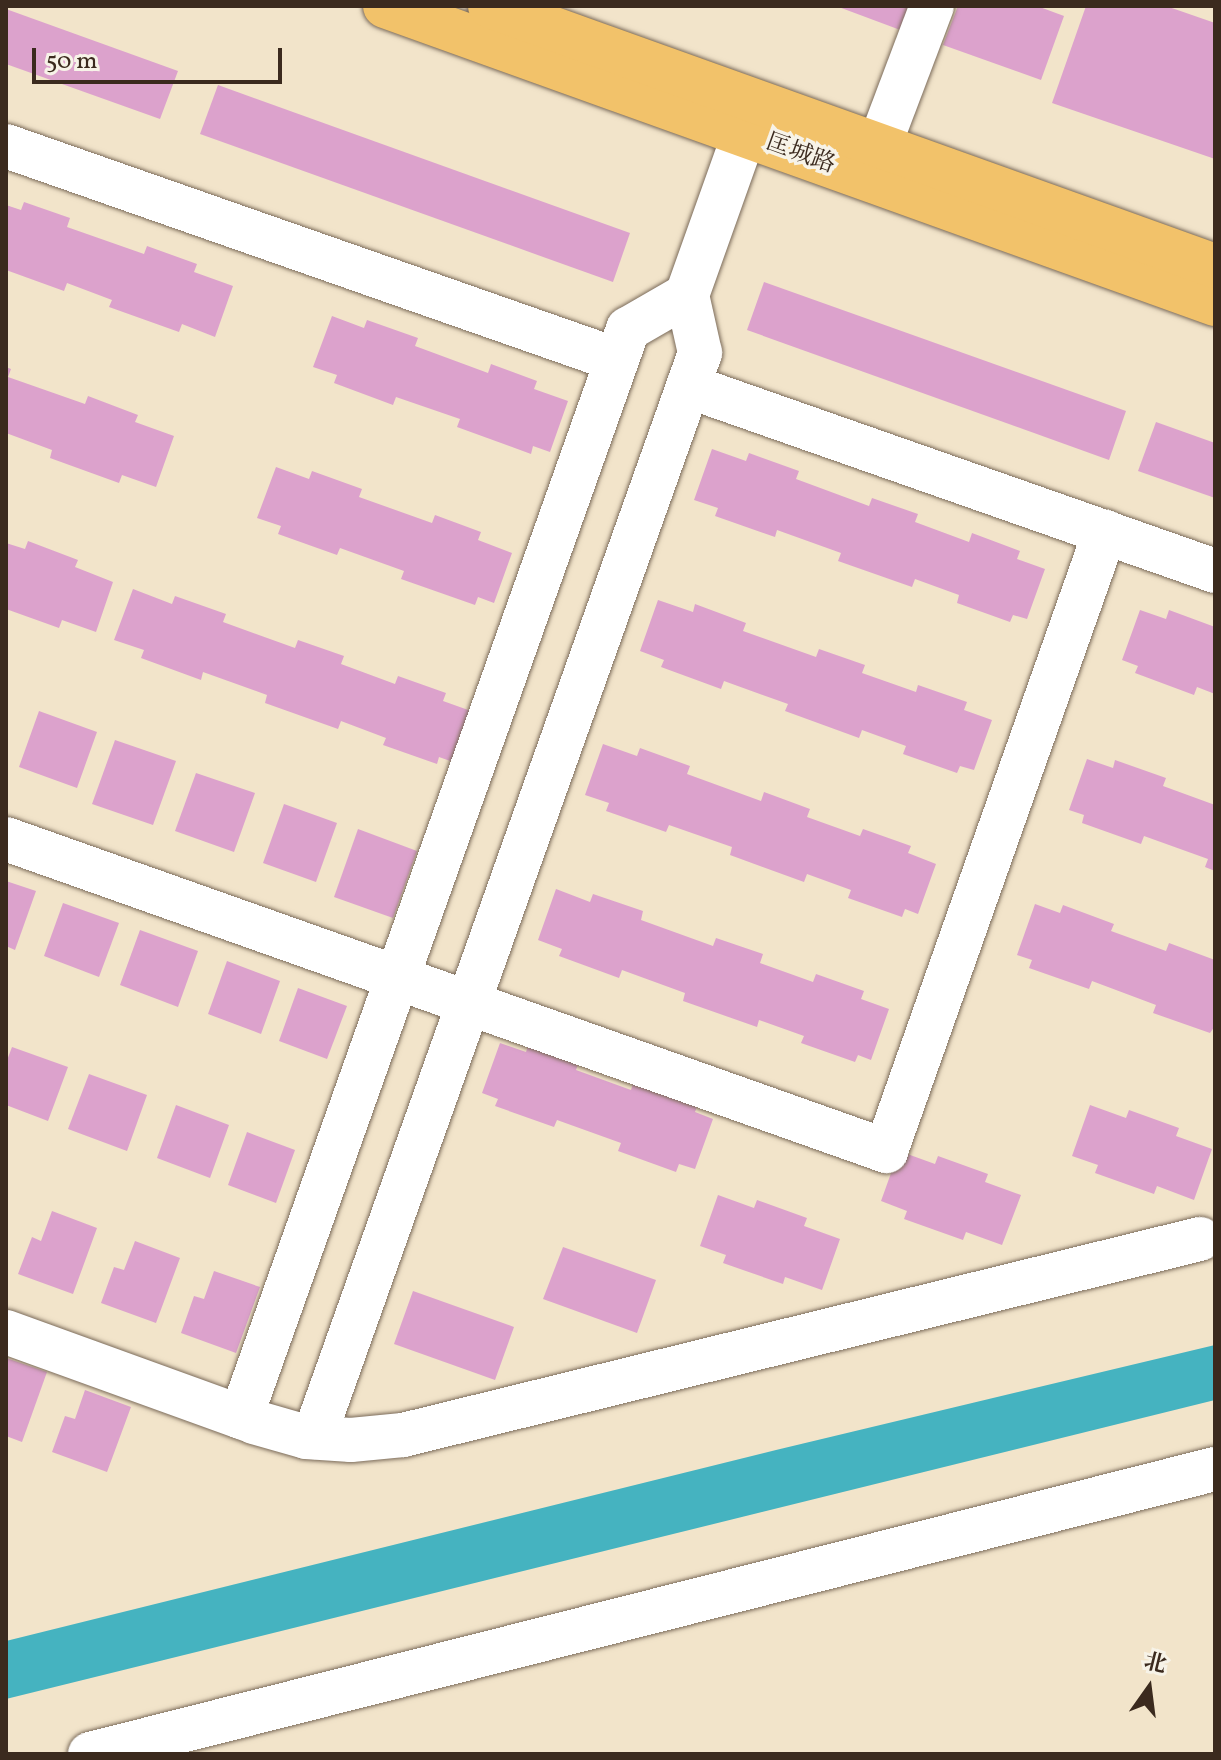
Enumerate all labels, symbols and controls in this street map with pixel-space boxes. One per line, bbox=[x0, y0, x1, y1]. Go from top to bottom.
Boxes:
scale bar bbox=[36, 32, 286, 82]
text: 50 m bbox=[46, 45, 98, 79]
street label: 匡城路 bbox=[761, 129, 839, 181]
text: 北 bbox=[1140, 1647, 1169, 1682]
north arrow bbox=[1109, 1648, 1189, 1728]

